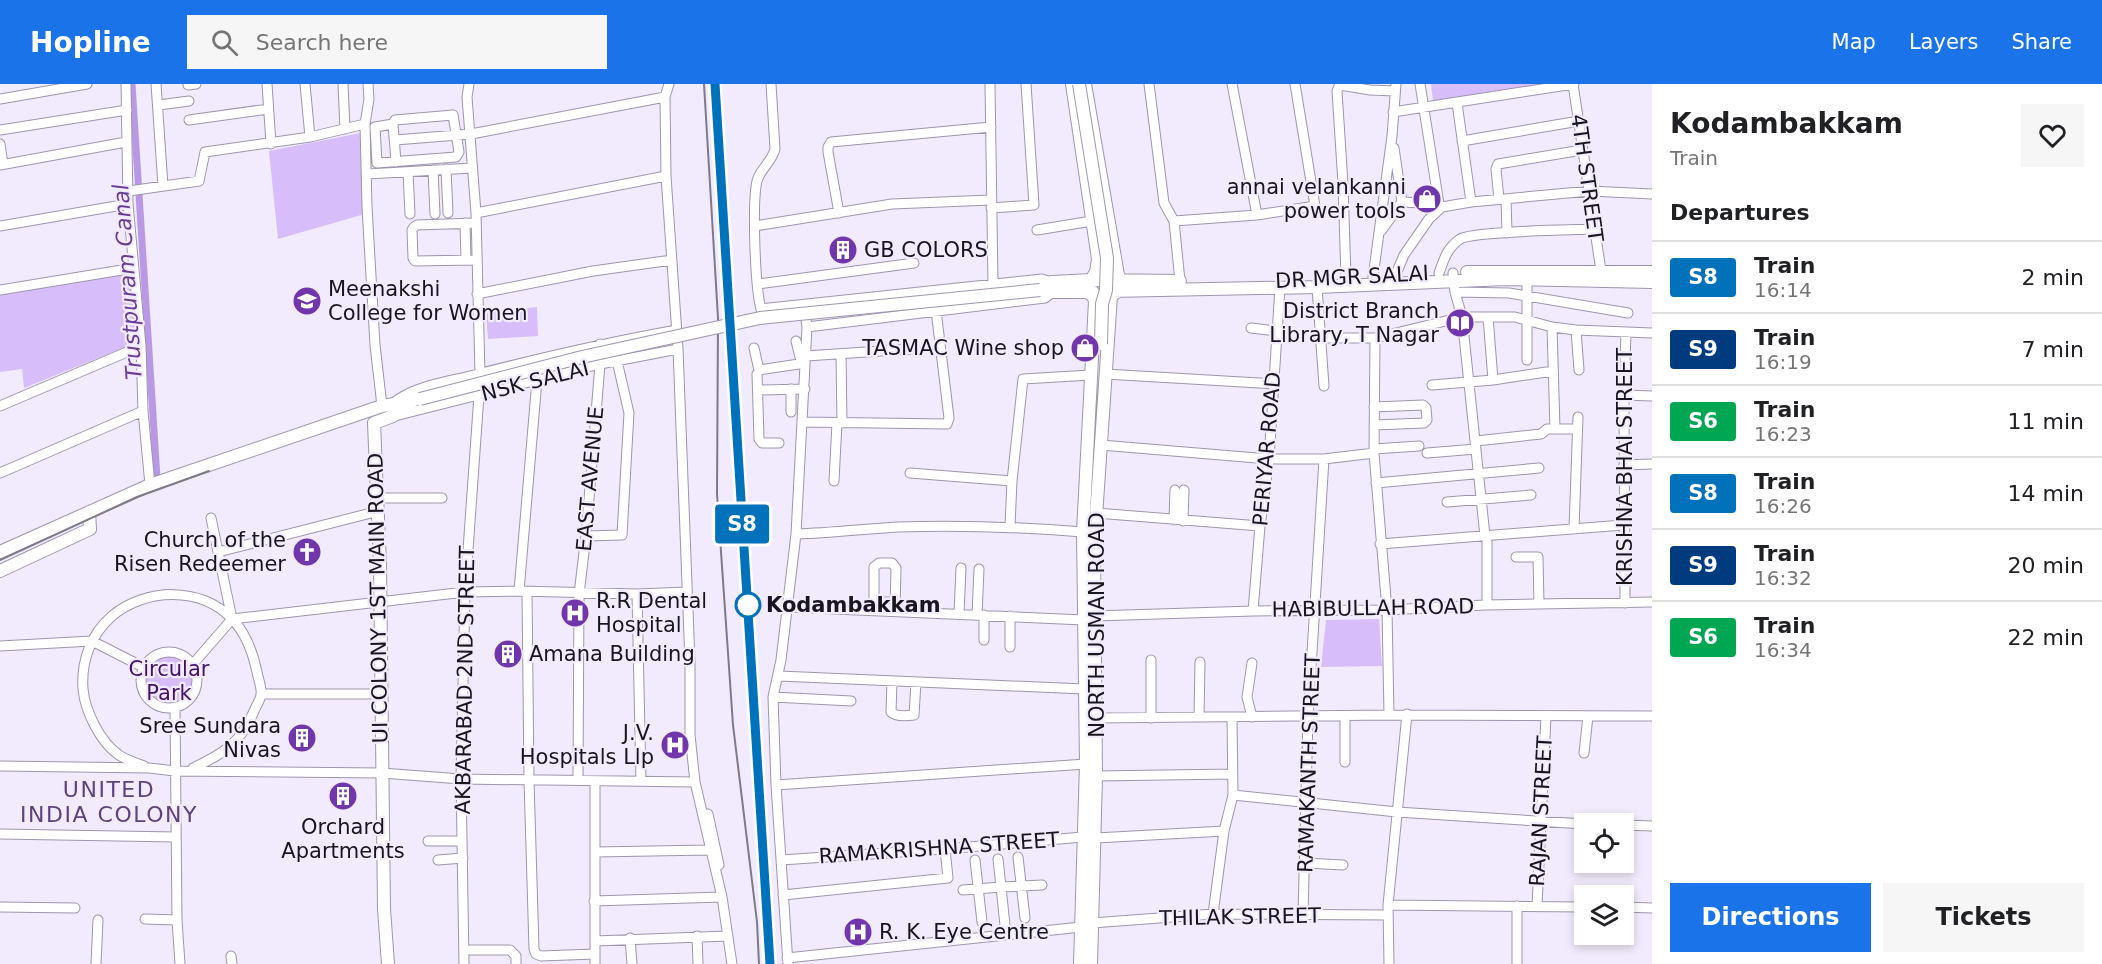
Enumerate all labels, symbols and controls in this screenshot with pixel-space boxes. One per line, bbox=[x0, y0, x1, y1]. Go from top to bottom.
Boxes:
search box bbox=[187, 15, 607, 69]
text: Hopline bbox=[30, 26, 151, 59]
icon: search bbox=[208, 26, 241, 59]
text: Search here bbox=[256, 30, 388, 55]
text: Map bbox=[1832, 30, 1876, 54]
text: Layers bbox=[1909, 30, 1978, 54]
text: Share bbox=[2011, 30, 2072, 54]
button: heart bbox=[2021, 104, 2084, 167]
text: Kodambakkam bbox=[1670, 107, 1903, 140]
street label: 4TH STREET bbox=[1566, 113, 1608, 244]
text: Train bbox=[1670, 146, 1718, 170]
place label: annai velankanni power tools bbox=[1227, 175, 1406, 223]
water label: Trustpuram Canal bbox=[108, 183, 147, 381]
shop icon: annai velankanni power tools bbox=[1411, 183, 1443, 215]
text: Departures bbox=[1670, 200, 1810, 225]
building icon: GB COLORS bbox=[827, 234, 859, 266]
place label: GB COLORS bbox=[864, 238, 988, 262]
text: Train bbox=[1754, 253, 1816, 278]
street label: DR MGR SALAI bbox=[1275, 261, 1429, 293]
text: S8 bbox=[1688, 265, 1718, 289]
text: 2 min bbox=[2022, 265, 2084, 290]
place label: Meenakshi College for Women bbox=[328, 277, 528, 325]
text: 16:14 bbox=[1754, 278, 1812, 302]
school or university icon: Meenakshi College for Women bbox=[291, 285, 323, 317]
place label: District Branch Library, T Nagar bbox=[1269, 299, 1439, 347]
library icon: District Branch Library, T Nagar bbox=[1444, 307, 1476, 339]
text: Train bbox=[1754, 325, 1816, 350]
shop icon: TASMAC Wine shop bbox=[1069, 332, 1101, 364]
place label: TASMAC Wine shop bbox=[861, 336, 1064, 360]
text: S9 bbox=[1688, 337, 1718, 361]
text: 7 min bbox=[2022, 337, 2084, 362]
street label: KRISHNA BHAI STREET bbox=[1613, 348, 1637, 586]
text: 16:19 bbox=[1754, 350, 1812, 374]
street label: NSK SALAI bbox=[479, 356, 591, 406]
street label: PERIYAR ROAD bbox=[1248, 371, 1286, 527]
text: Train bbox=[1754, 397, 1816, 422]
street label: EAST AVENUE bbox=[572, 405, 608, 553]
text: S6 bbox=[1688, 409, 1718, 433]
text: 11 min bbox=[2008, 409, 2084, 434]
text: 16:23 bbox=[1754, 422, 1812, 446]
street label: UI COLONY 1ST MAIN ROAD bbox=[363, 452, 393, 744]
text: Train bbox=[1754, 469, 1816, 494]
text: S8 bbox=[1688, 481, 1718, 505]
text: 14 min bbox=[2008, 481, 2084, 506]
text: 16:26 bbox=[1754, 494, 1812, 518]
line badge: S8 bbox=[715, 504, 769, 544]
text: S8 bbox=[727, 512, 757, 536]
street label: NORTH USMAN ROAD bbox=[1085, 512, 1109, 738]
place label: Church of the Risen Redeemer bbox=[114, 528, 286, 576]
church icon: Church of the Risen Redeemer bbox=[291, 536, 323, 568]
text: Train bbox=[1754, 541, 1816, 566]
street label: AKBARABAD 2ND STREET bbox=[451, 545, 479, 815]
text: S9 bbox=[1688, 553, 1718, 577]
text: 20 min bbox=[2008, 553, 2084, 578]
text: 16:32 bbox=[1754, 566, 1812, 590]
place label: R.R Dental Hospital bbox=[596, 589, 707, 637]
marker: Kodambakkam bbox=[735, 592, 761, 618]
place label: Kodambakkam bbox=[766, 593, 941, 617]
street label: HABIBULLAH ROAD bbox=[1272, 594, 1474, 622]
hospital icon: R.R Dental Hospital bbox=[559, 597, 591, 629]
text: Train bbox=[1754, 613, 1816, 638]
text: S6 bbox=[1688, 625, 1718, 649]
text: 22 min bbox=[2008, 625, 2084, 650]
building icon: Amana Building bbox=[492, 638, 524, 670]
text: 16:34 bbox=[1754, 638, 1812, 662]
place label: Amana Building bbox=[529, 642, 695, 666]
street label: RAMAKANTH STREET bbox=[1293, 653, 1325, 873]
park label: Circular Park bbox=[129, 657, 210, 705]
place label: Sree Sundara Nivas bbox=[139, 714, 281, 762]
place label: J.V. Hospitals Llp bbox=[520, 721, 654, 769]
building icon: Sree Sundara Nivas bbox=[286, 722, 318, 754]
hospital icon: J.V. Hospitals Llp bbox=[659, 729, 691, 761]
street label: RAJAN STREET bbox=[1525, 735, 1557, 887]
district label: UNITED INDIA COLONY bbox=[20, 777, 198, 827]
building icon: Orchard Apartments bbox=[327, 780, 359, 812]
map controls bbox=[1574, 813, 1634, 945]
button: locate bbox=[1574, 813, 1634, 873]
place label: Orchard Apartments bbox=[281, 815, 405, 863]
street label: RAMAKRISHNA STREET bbox=[818, 828, 1060, 868]
button: Directions bbox=[1670, 883, 1871, 952]
button: Tickets bbox=[1883, 883, 2084, 952]
button: layers bbox=[1574, 885, 1634, 945]
street label: THILAK STREET bbox=[1158, 904, 1321, 930]
hospital icon: R. K. Eye Centre bbox=[842, 916, 874, 948]
place label: R. K. Eye Centre bbox=[879, 920, 1049, 944]

